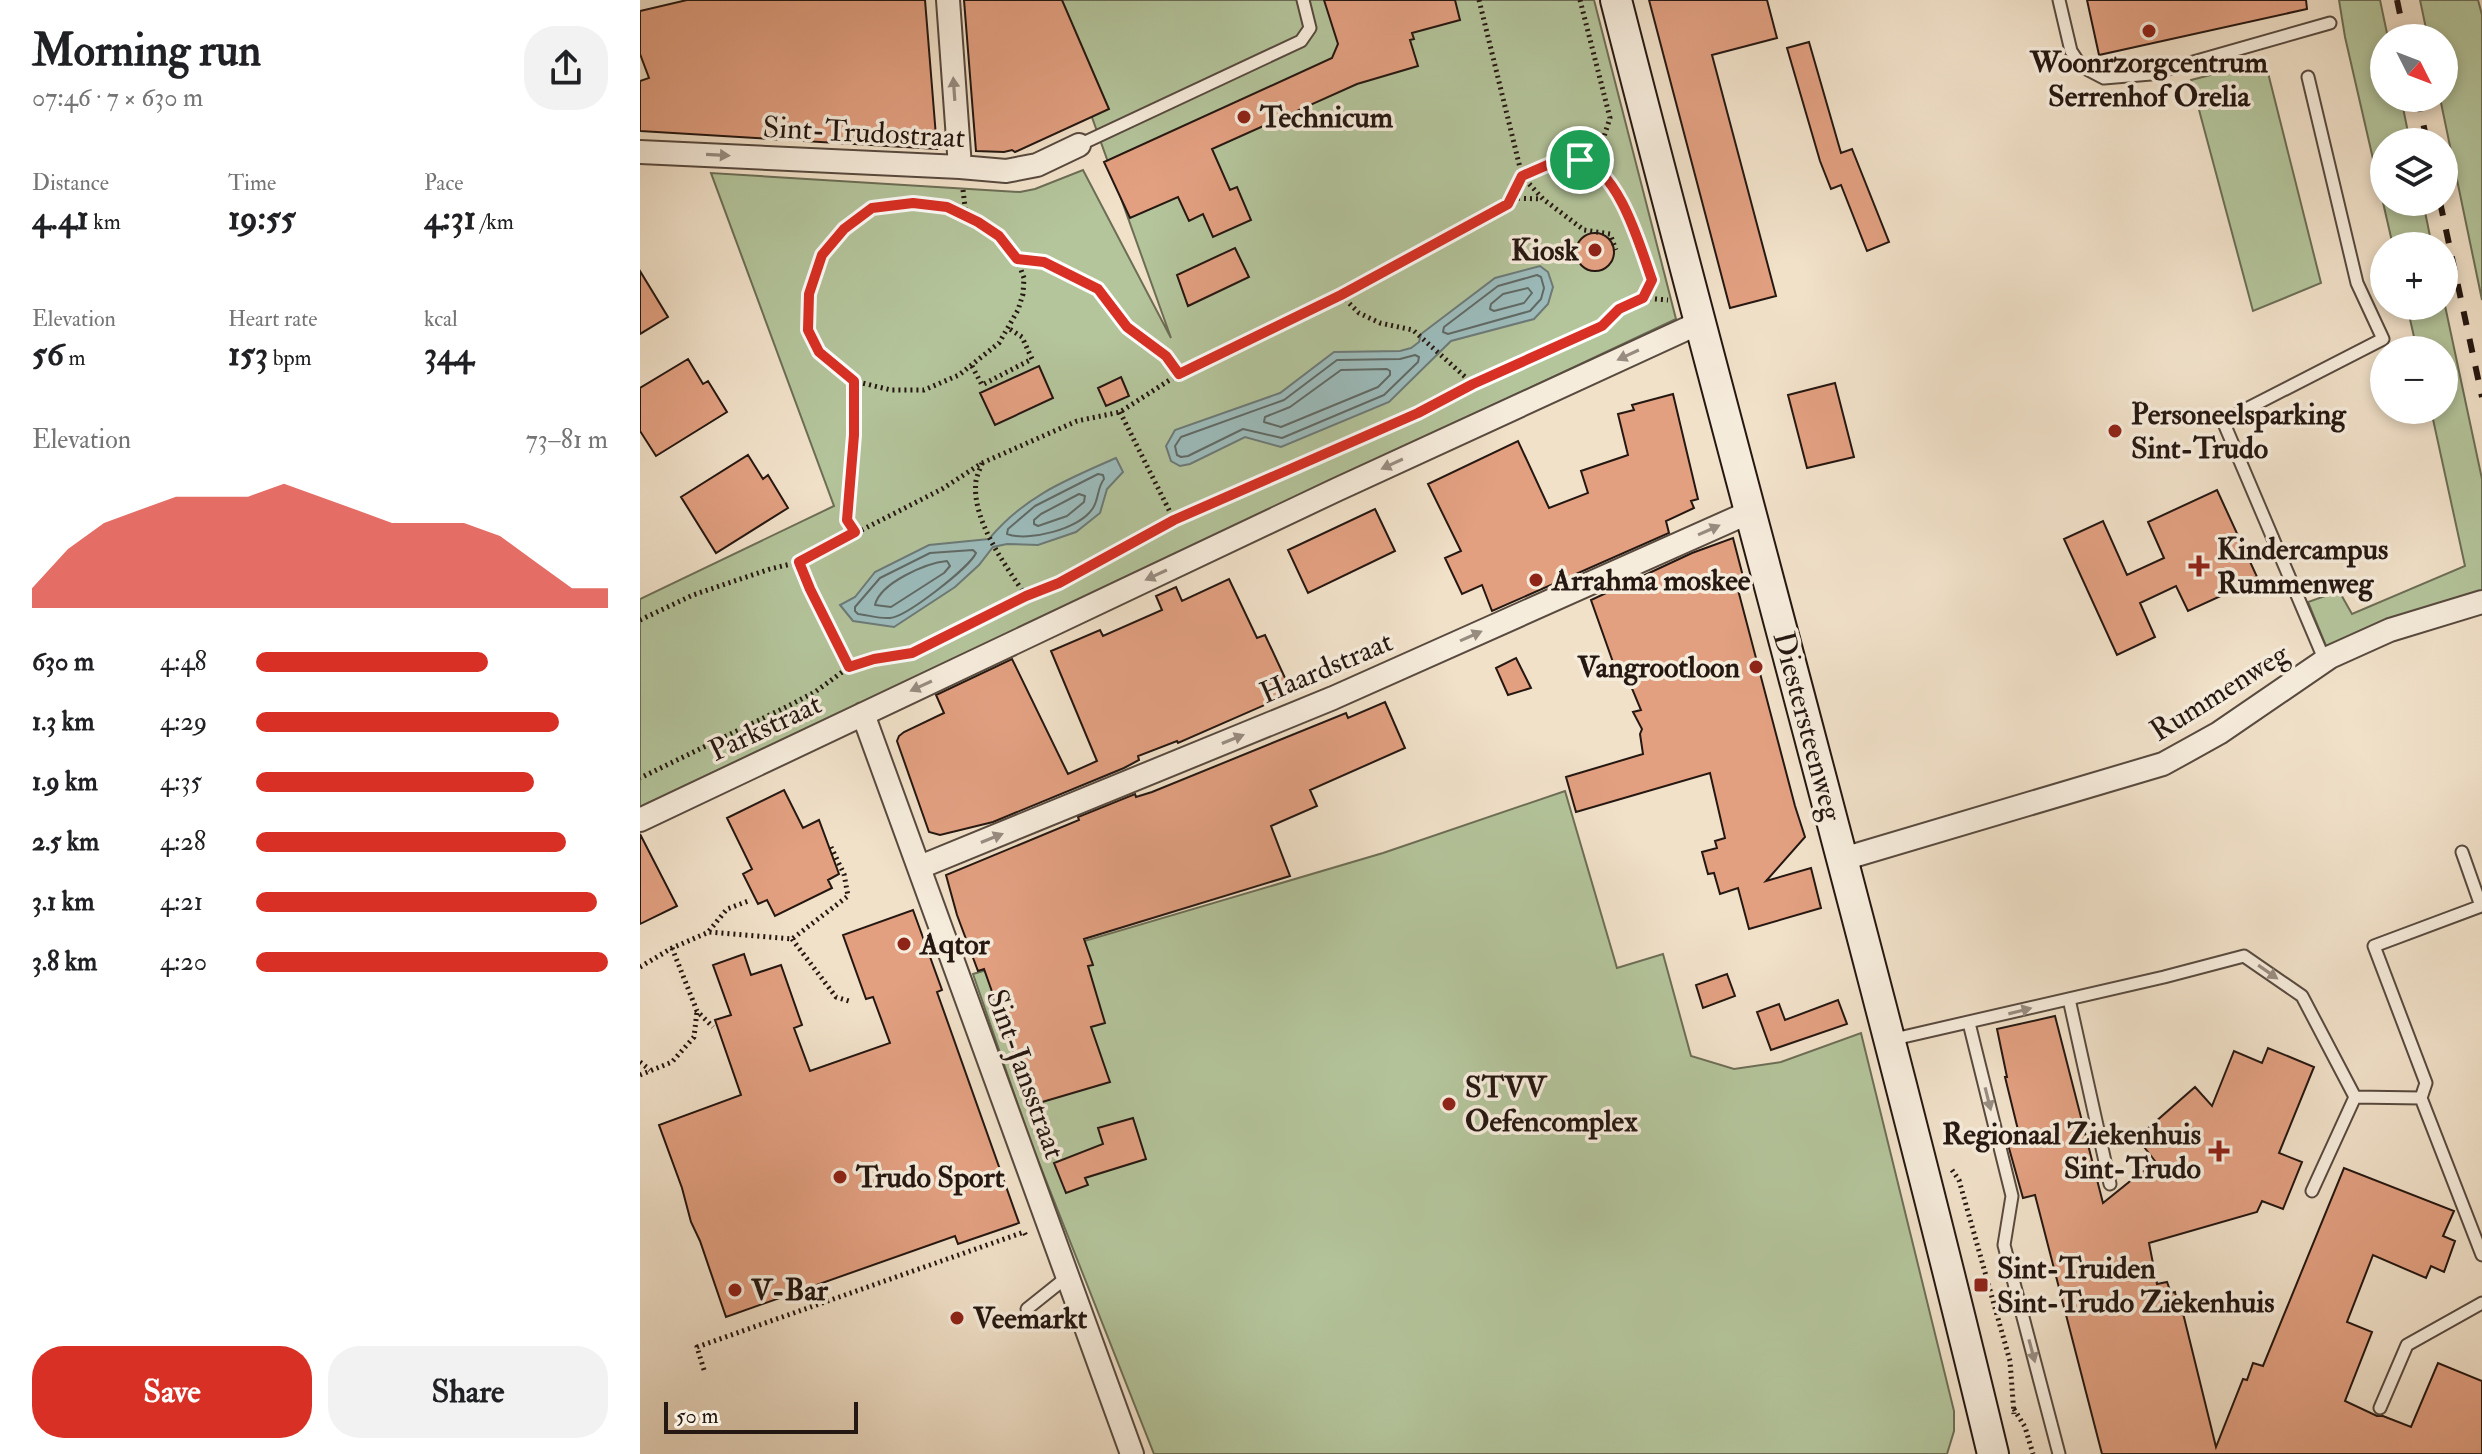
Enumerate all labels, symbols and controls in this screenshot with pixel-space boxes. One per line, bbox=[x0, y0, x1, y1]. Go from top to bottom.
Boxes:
marker: Woonrzorgcentrum Serrenhof Orelia bbox=[2140, 22, 2158, 40]
text: Morning run bbox=[32, 24, 261, 79]
north arrow bbox=[2370, 24, 2458, 112]
map controls bbox=[2370, 24, 2458, 424]
button: share bbox=[524, 26, 608, 110]
place label: Woonrzorgcentrum Serrenhof Orelia bbox=[2029, 44, 2269, 115]
one-way arrow bbox=[947, 76, 960, 101]
text: 07:46 · 7 × 630 m bbox=[32, 82, 203, 114]
place label: Technicum bbox=[1259, 99, 1394, 136]
marker: Technicum bbox=[1235, 108, 1253, 126]
street label: Sint-Trudostraat bbox=[762, 109, 966, 156]
pin bbox=[1546, 126, 1614, 194]
button: layers bbox=[2370, 128, 2458, 216]
icon: arrive bbox=[1558, 138, 1602, 182]
one-way arrow bbox=[706, 149, 731, 162]
text: Distance bbox=[32, 169, 109, 197]
text: Time bbox=[228, 169, 276, 197]
text: Pace bbox=[424, 169, 463, 197]
text: 4.41 bbox=[32, 197, 89, 240]
text: 19:55 bbox=[228, 197, 296, 240]
text: 4:31 bbox=[424, 197, 476, 240]
text: km bbox=[89, 208, 121, 236]
text: /km bbox=[476, 208, 514, 236]
place label: Kiosk bbox=[1511, 232, 1580, 269]
button: + bbox=[2370, 232, 2458, 320]
marker: Kiosk bbox=[1586, 241, 1604, 259]
text: Elevation bbox=[32, 305, 116, 333]
text: Heart rate bbox=[228, 305, 318, 333]
text: kcal bbox=[424, 305, 458, 333]
text: 56 bbox=[32, 333, 64, 376]
text: 153 bbox=[228, 333, 268, 376]
text: 344 bbox=[424, 333, 474, 376]
button: − bbox=[2370, 336, 2458, 424]
text: m bbox=[64, 344, 86, 372]
text: bpm bbox=[268, 344, 312, 372]
one-way arrow bbox=[1616, 348, 1639, 362]
place label: Personeelsparking Sint-Trudo bbox=[2131, 396, 2347, 467]
marker: Personeelsparking Sint-Trudo bbox=[2106, 422, 2124, 440]
text: Elevation bbox=[32, 424, 131, 456]
text: 73–81 m bbox=[526, 424, 608, 456]
one-way arrow bbox=[1380, 457, 1403, 471]
one-way arrow bbox=[1697, 523, 1721, 537]
place label: Kindercampus Rummenweg bbox=[2217, 531, 2388, 602]
marker: Kindercampus Rummenweg bbox=[2188, 555, 2210, 577]
place label: Arrahma moskee bbox=[1550, 562, 1751, 599]
one-way arrow bbox=[1145, 568, 1168, 582]
marker: Arrahma moskee bbox=[1527, 571, 1545, 589]
street label: Haardstraat bbox=[1254, 623, 1398, 712]
street label: Diestersteenweg bbox=[1764, 627, 1851, 826]
one-way arrow bbox=[1460, 629, 1483, 643]
street label: Rummenweg bbox=[2143, 635, 2296, 750]
text: 630 m bbox=[32, 646, 94, 678]
text: 4:48 bbox=[160, 646, 207, 678]
place label: Vangrootloon bbox=[1576, 649, 1741, 686]
marker: Vangrootloon bbox=[1747, 658, 1765, 676]
one-way arrow bbox=[910, 679, 933, 693]
street label: Parkstraat bbox=[703, 685, 828, 770]
text: 1.3 km bbox=[32, 706, 94, 738]
text: 4:29 bbox=[160, 706, 207, 738]
one-way arrow bbox=[1221, 732, 1245, 745]
text: 1.9 km bbox=[32, 766, 98, 798]
text: 4:35 bbox=[160, 766, 202, 798]
text: 2.5 km bbox=[32, 826, 99, 858]
text: 4:28 bbox=[160, 826, 206, 858]
one-way arrow bbox=[980, 831, 1004, 844]
text: 3.1 km bbox=[32, 886, 94, 918]
text: 4:21 bbox=[160, 886, 203, 918]
place label: Aqtor bbox=[918, 926, 991, 963]
marker: Aqtor bbox=[895, 935, 913, 953]
text: 3.8 km bbox=[32, 946, 97, 978]
text: 4:20 bbox=[160, 946, 207, 978]
one-way arrow bbox=[2257, 964, 2279, 979]
street label: Sint-Jansstraat bbox=[978, 984, 1073, 1164]
one-way arrow bbox=[2008, 1004, 2033, 1016]
place label: STVV Oefencomplex bbox=[1465, 1069, 1638, 1140]
one-way arrow bbox=[1982, 1086, 1994, 1111]
marker: STVV Oefencomplex bbox=[1440, 1095, 1458, 1113]
place label: Regionaal Ziekenhuis Sint-Trudo bbox=[1942, 1116, 2201, 1187]
marker: Regionaal Ziekenhuis Sint-Trudo bbox=[2208, 1140, 2230, 1162]
place label: Trudo Sport bbox=[855, 1159, 1005, 1196]
marker: Trudo Sport bbox=[831, 1168, 849, 1186]
place label: Sint-Truiden Sint-Trudo Ziekenhuis bbox=[1997, 1250, 2275, 1321]
place label: V-Bar bbox=[750, 1272, 829, 1309]
marker: Sint-Truiden Sint-Trudo Ziekenhuis bbox=[1972, 1276, 1990, 1294]
marker: V-Bar bbox=[726, 1281, 744, 1299]
place label: Veemarkt bbox=[972, 1300, 1088, 1337]
marker: Veemarkt bbox=[948, 1309, 966, 1327]
one-way arrow bbox=[2027, 1339, 2039, 1364]
button: Save bbox=[32, 1346, 312, 1438]
button: Share bbox=[328, 1346, 608, 1438]
scale bar bbox=[664, 1398, 858, 1434]
text: 50 m bbox=[676, 1402, 718, 1430]

